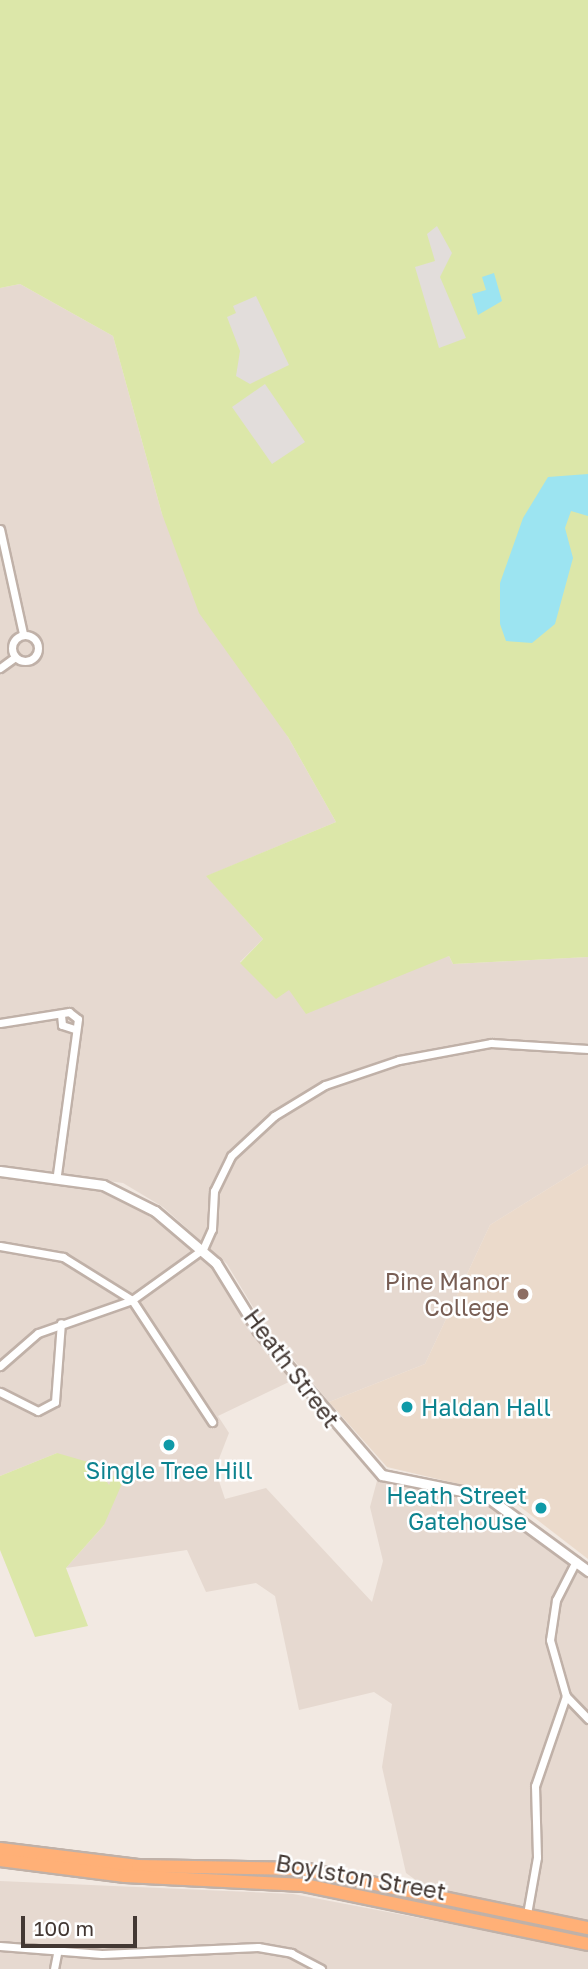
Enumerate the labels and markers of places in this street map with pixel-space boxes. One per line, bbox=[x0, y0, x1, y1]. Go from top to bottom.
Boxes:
place label: Pine Manor College bbox=[385, 1267, 509, 1321]
marker: Pine Manor College bbox=[515, 1286, 531, 1302]
place label: Haldan Hall bbox=[421, 1393, 551, 1421]
marker: Haldan Hall bbox=[399, 1399, 415, 1415]
marker: Single Tree Hill bbox=[161, 1437, 177, 1453]
place label: Single Tree Hill bbox=[85, 1456, 253, 1484]
place label: Heath Street Gatehouse bbox=[386, 1481, 527, 1535]
marker: Heath Street Gatehouse bbox=[533, 1500, 549, 1516]

